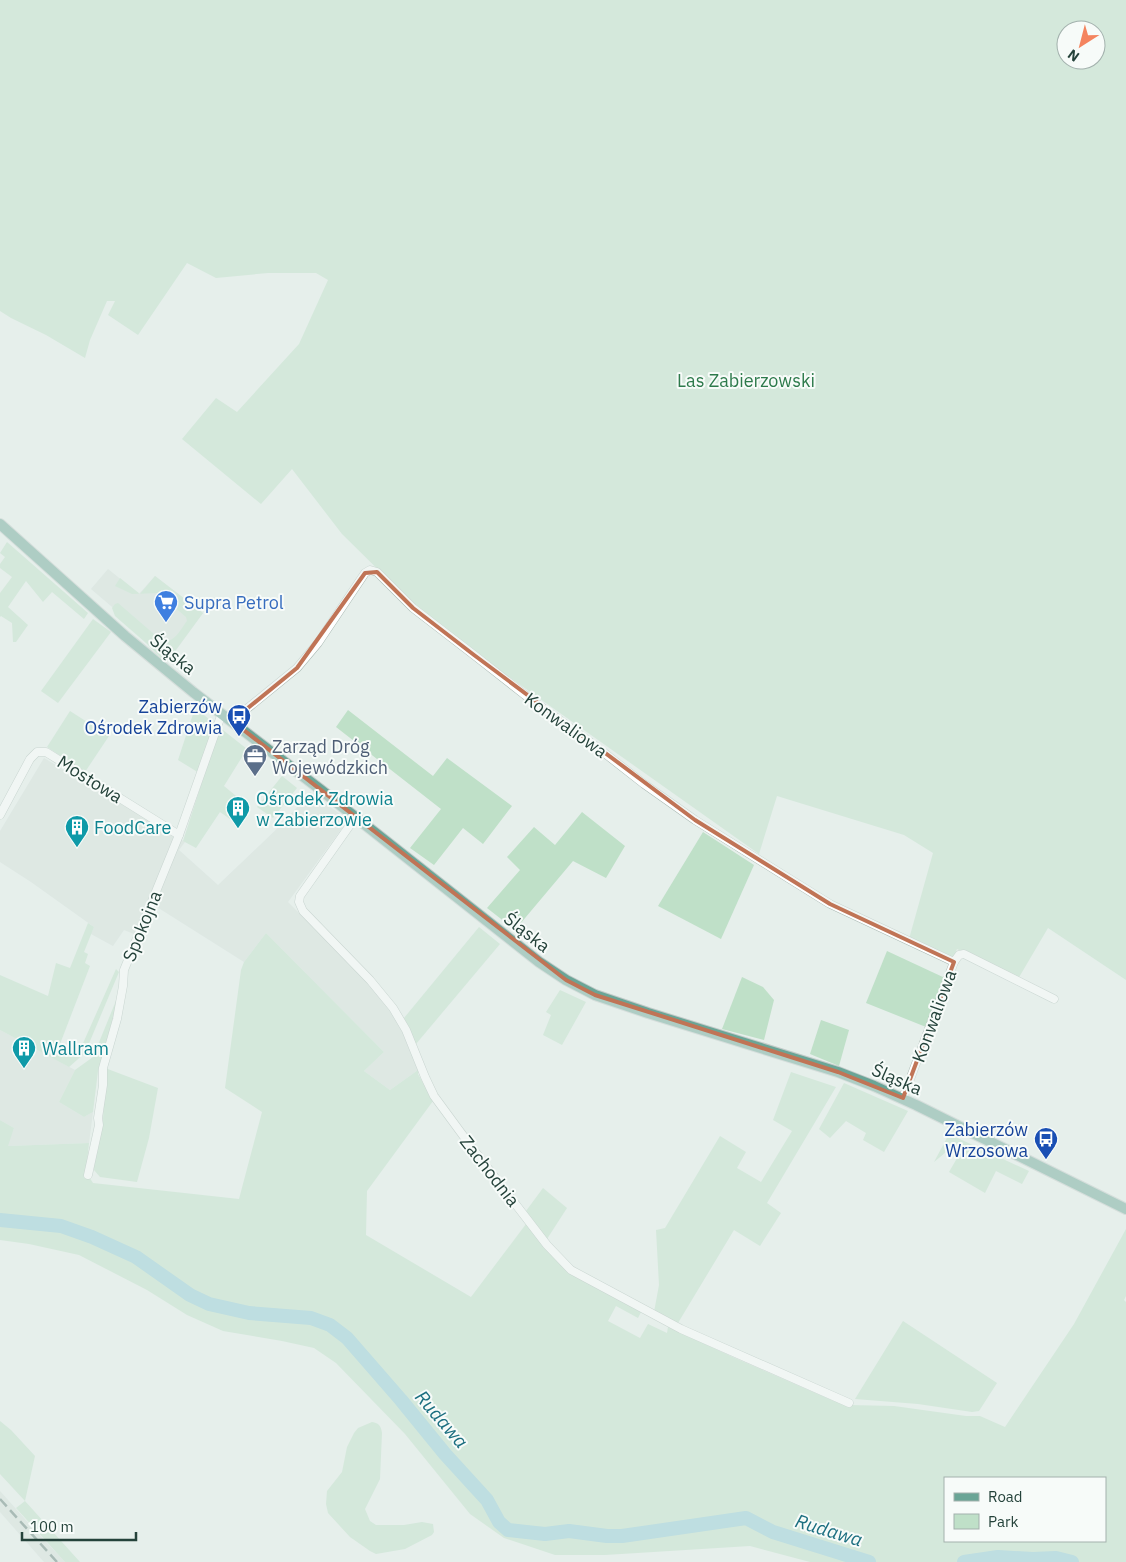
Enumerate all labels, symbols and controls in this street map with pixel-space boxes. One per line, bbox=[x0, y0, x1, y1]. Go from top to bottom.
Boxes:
north arrow bbox=[1056, 20, 1106, 70]
text: N bbox=[1064, 45, 1083, 66]
park label: Las Zabierzowski bbox=[677, 369, 815, 392]
supermarket icon: Supra Petrol bbox=[153, 589, 179, 623]
place label: Supra Petrol bbox=[184, 591, 284, 614]
street label: Śląska bbox=[145, 628, 201, 680]
street label: Konwaliowa bbox=[520, 687, 612, 763]
place label: Zabierzów Ośrodek Zdrowia bbox=[85, 695, 222, 739]
bus stop icon: Zabierzów Ośrodek Zdrowia bbox=[226, 703, 252, 737]
place label: Zarząd Dróg Wojewódzkich bbox=[272, 735, 388, 779]
office icon: Zarząd Dróg Wojewódzkich bbox=[242, 743, 268, 777]
street label: Mostowa bbox=[53, 750, 127, 808]
place label: Ośrodek Zdrowia w Zabierzowie bbox=[256, 787, 394, 831]
building icon: Ośrodek Zdrowia w Zabierzowie bbox=[225, 795, 251, 829]
building icon: FoodCare bbox=[64, 814, 90, 848]
place label: FoodCare bbox=[94, 816, 172, 839]
street label: Spokojna bbox=[117, 887, 167, 965]
street label: Śląska bbox=[499, 907, 555, 958]
street label: Konwaliowa bbox=[907, 966, 962, 1066]
building icon: Wallram bbox=[11, 1035, 37, 1069]
place label: Wallram bbox=[42, 1037, 109, 1060]
street label: Śląska bbox=[868, 1058, 926, 1100]
place label: Zabierzów Wrzosowa bbox=[945, 1118, 1028, 1162]
bus stop icon: Zabierzów Wrzosowa bbox=[1033, 1126, 1059, 1160]
street label: Zachodnia bbox=[455, 1131, 525, 1212]
water label: Rudawa bbox=[410, 1385, 474, 1453]
legend bbox=[944, 1477, 1106, 1542]
text: Road bbox=[988, 1487, 1023, 1506]
water label: Rudawa bbox=[792, 1508, 866, 1552]
scale bar bbox=[22, 1510, 136, 1542]
text: Park bbox=[988, 1512, 1018, 1531]
text: 100 m bbox=[30, 1517, 74, 1536]

